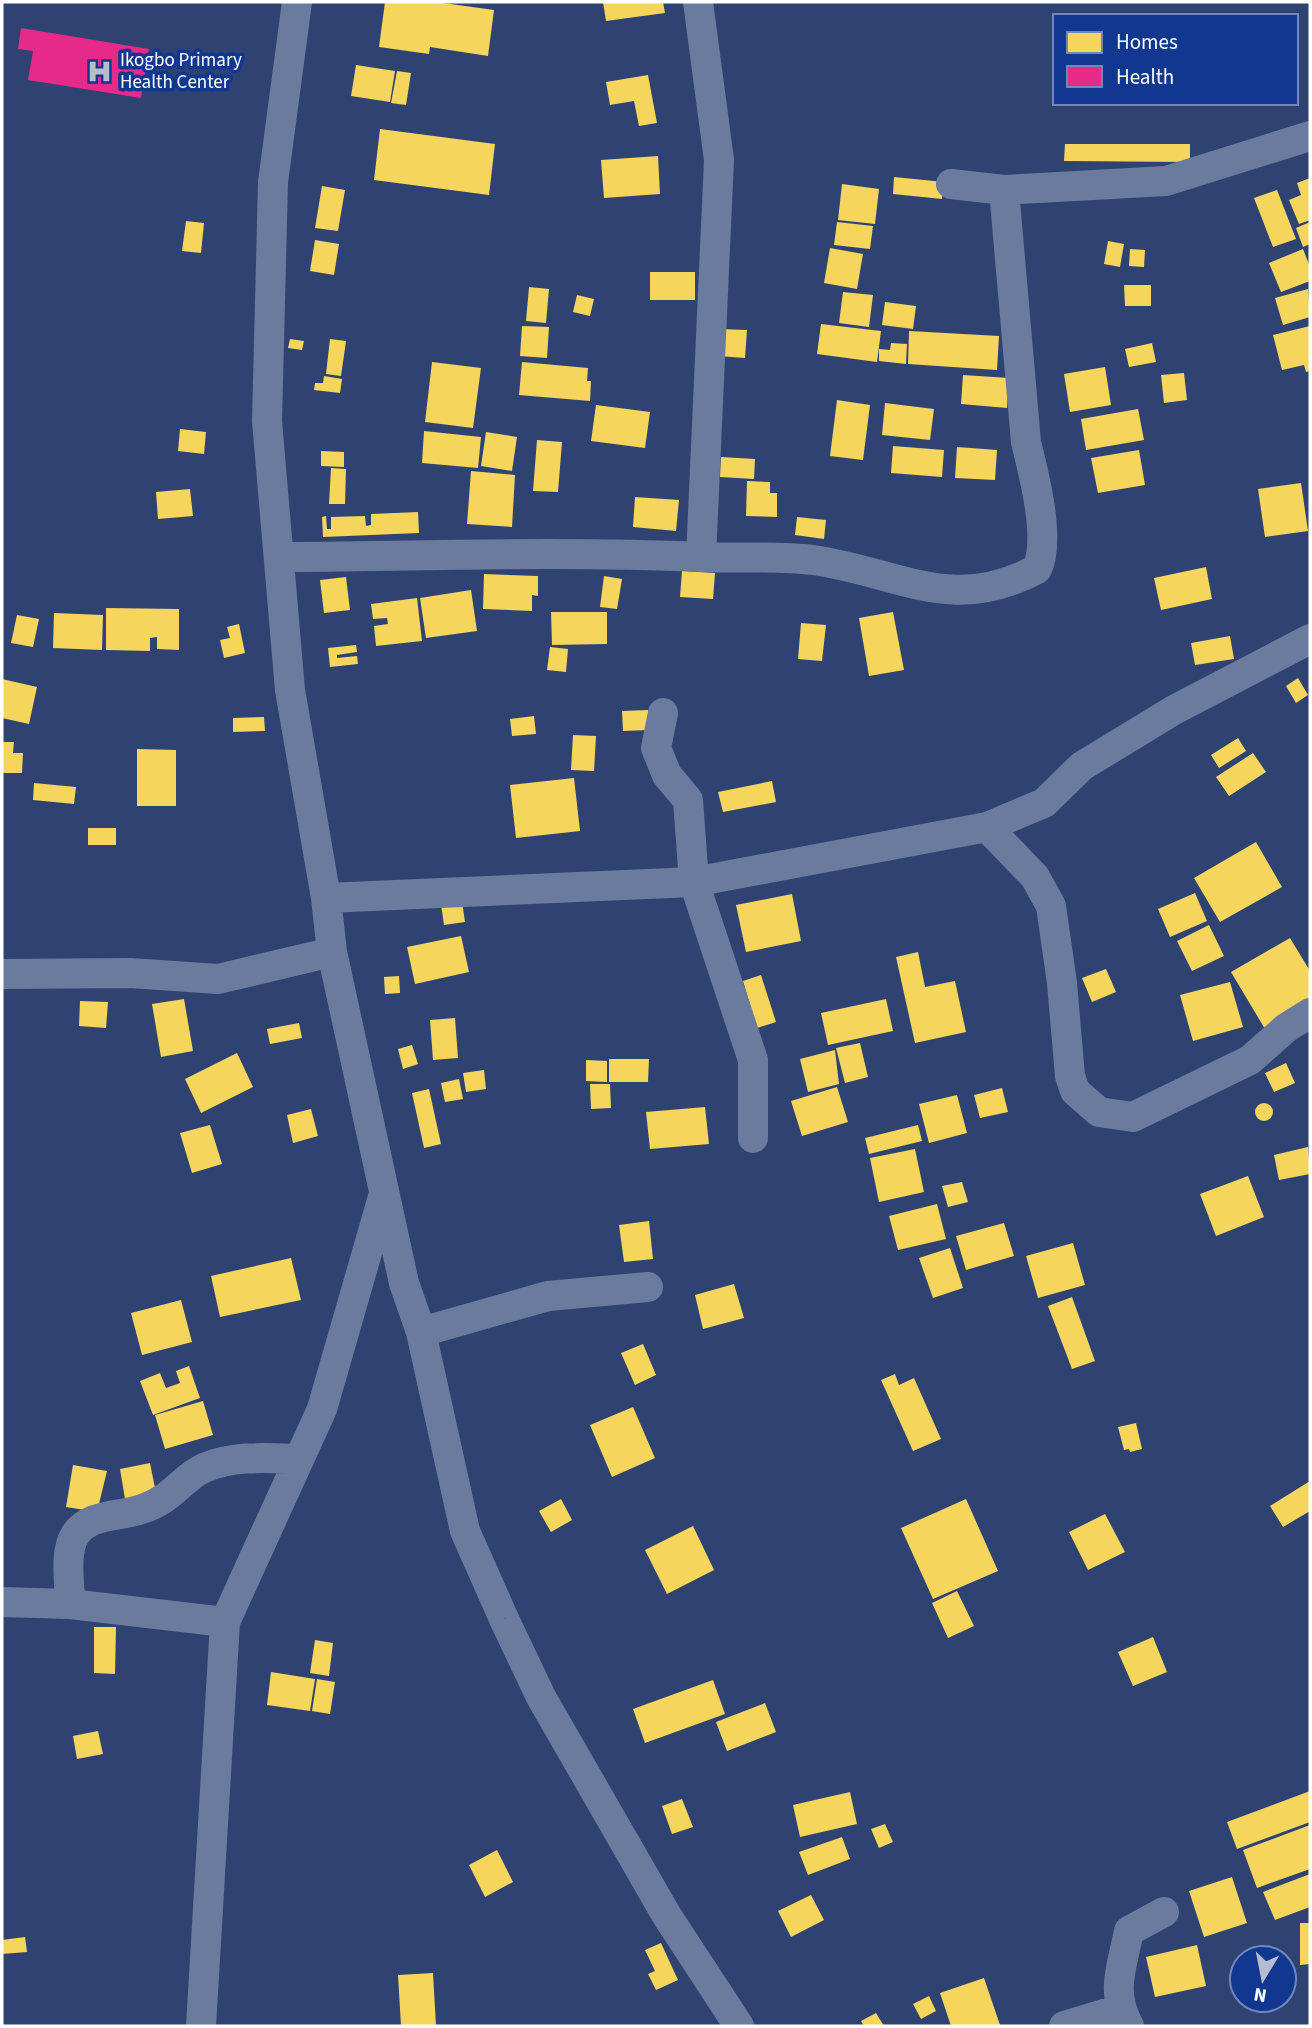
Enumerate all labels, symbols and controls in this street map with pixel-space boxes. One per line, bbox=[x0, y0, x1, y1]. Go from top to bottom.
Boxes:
legend bbox=[1053, 14, 1298, 105]
text: Homes bbox=[1116, 27, 1178, 57]
place label: Ikogbo Primary Health Center bbox=[120, 47, 242, 96]
hospital icon: Ikogbo Primary Health Center bbox=[86, 57, 114, 85]
text: Health bbox=[1116, 62, 1174, 92]
north arrow bbox=[1228, 1944, 1298, 2014]
text: N bbox=[1252, 1980, 1269, 2009]

